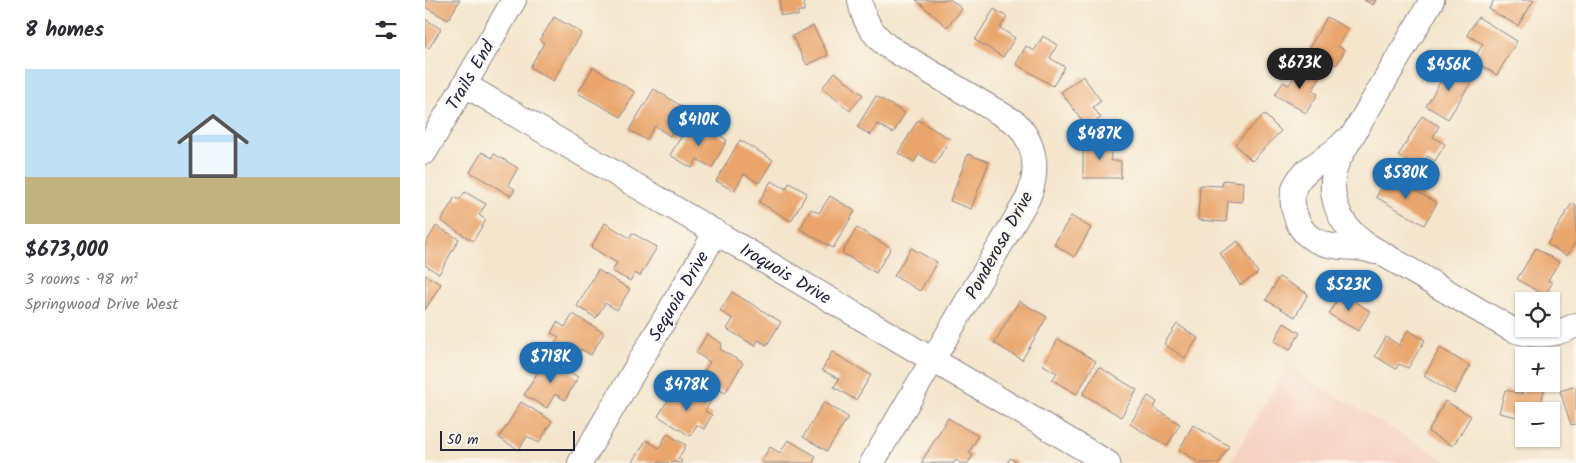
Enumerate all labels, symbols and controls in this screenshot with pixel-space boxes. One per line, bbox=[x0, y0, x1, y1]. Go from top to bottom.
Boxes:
text: 8 homes bbox=[25, 14, 104, 47]
icon: filters bbox=[372, 16, 400, 44]
street label: Trails End bbox=[439, 35, 504, 116]
pin: $673K bbox=[1265, 48, 1335, 90]
pin: $456K bbox=[1414, 49, 1484, 92]
text: $673K bbox=[1278, 51, 1322, 76]
text: $456K bbox=[1427, 53, 1471, 78]
icon: home bbox=[168, 101, 258, 191]
pin: $410K bbox=[664, 104, 734, 147]
text: $410K bbox=[679, 108, 719, 133]
pin: $487K bbox=[1065, 119, 1135, 161]
text: $487K bbox=[1078, 122, 1122, 147]
pin: $580K bbox=[1371, 158, 1441, 200]
text: $580K bbox=[1384, 161, 1428, 186]
street label: Ponderosa Drive bbox=[959, 186, 1042, 305]
text: $673,000 bbox=[25, 234, 108, 267]
street label: Iroquois Drive bbox=[734, 236, 836, 313]
street label: Sequoia Drive bbox=[642, 246, 718, 347]
text: 3 rooms · 98 m² bbox=[25, 267, 138, 292]
pin: $523K bbox=[1314, 270, 1384, 312]
text: $523K bbox=[1326, 273, 1372, 298]
text: Springwood Drive West bbox=[25, 292, 179, 317]
map controls bbox=[1515, 292, 1560, 447]
button: locate bbox=[1515, 292, 1560, 337]
pin: $718K bbox=[516, 342, 586, 384]
text: $718K bbox=[531, 345, 571, 370]
button: + bbox=[1515, 347, 1560, 392]
pin: $478K bbox=[652, 370, 722, 412]
text: $478K bbox=[665, 373, 709, 398]
button: − bbox=[1515, 402, 1560, 447]
scale bar bbox=[440, 428, 575, 451]
text: 50 m bbox=[447, 429, 478, 451]

